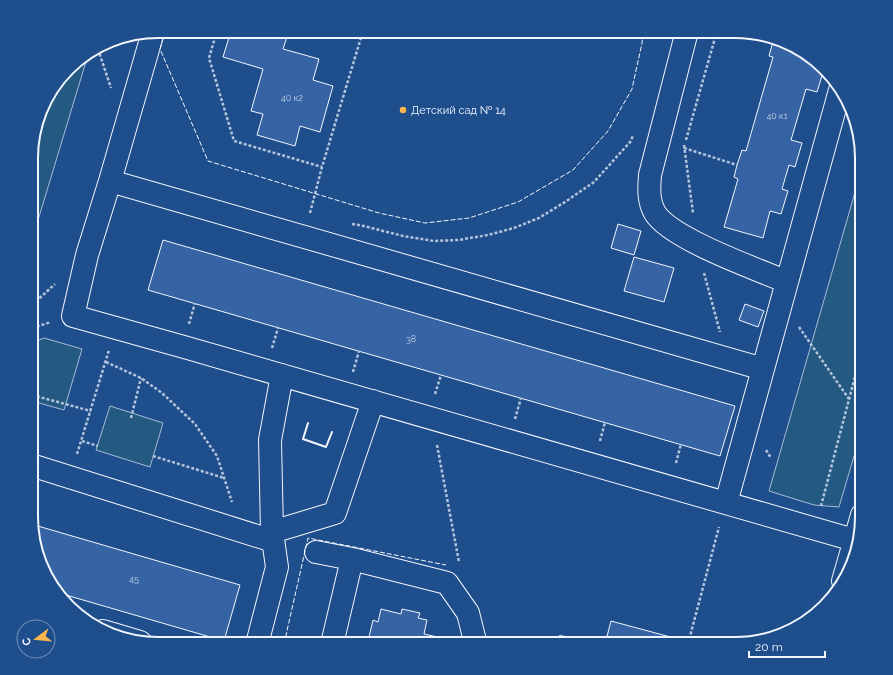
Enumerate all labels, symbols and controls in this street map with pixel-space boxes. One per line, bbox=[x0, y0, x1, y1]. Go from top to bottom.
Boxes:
house number: 40 к2 bbox=[281, 93, 303, 103]
place label: Детский сад № 14 bbox=[411, 104, 506, 117]
marker: Детский сад № 14 bbox=[398, 105, 408, 115]
house number: 40 к1 bbox=[766, 111, 788, 121]
house number: 38 bbox=[406, 334, 416, 344]
house number: 45 bbox=[129, 574, 139, 584]
north arrow bbox=[16, 619, 56, 659]
scale bar bbox=[749, 633, 825, 659]
text: С bbox=[19, 636, 34, 647]
text: 20 m bbox=[755, 640, 783, 654]

